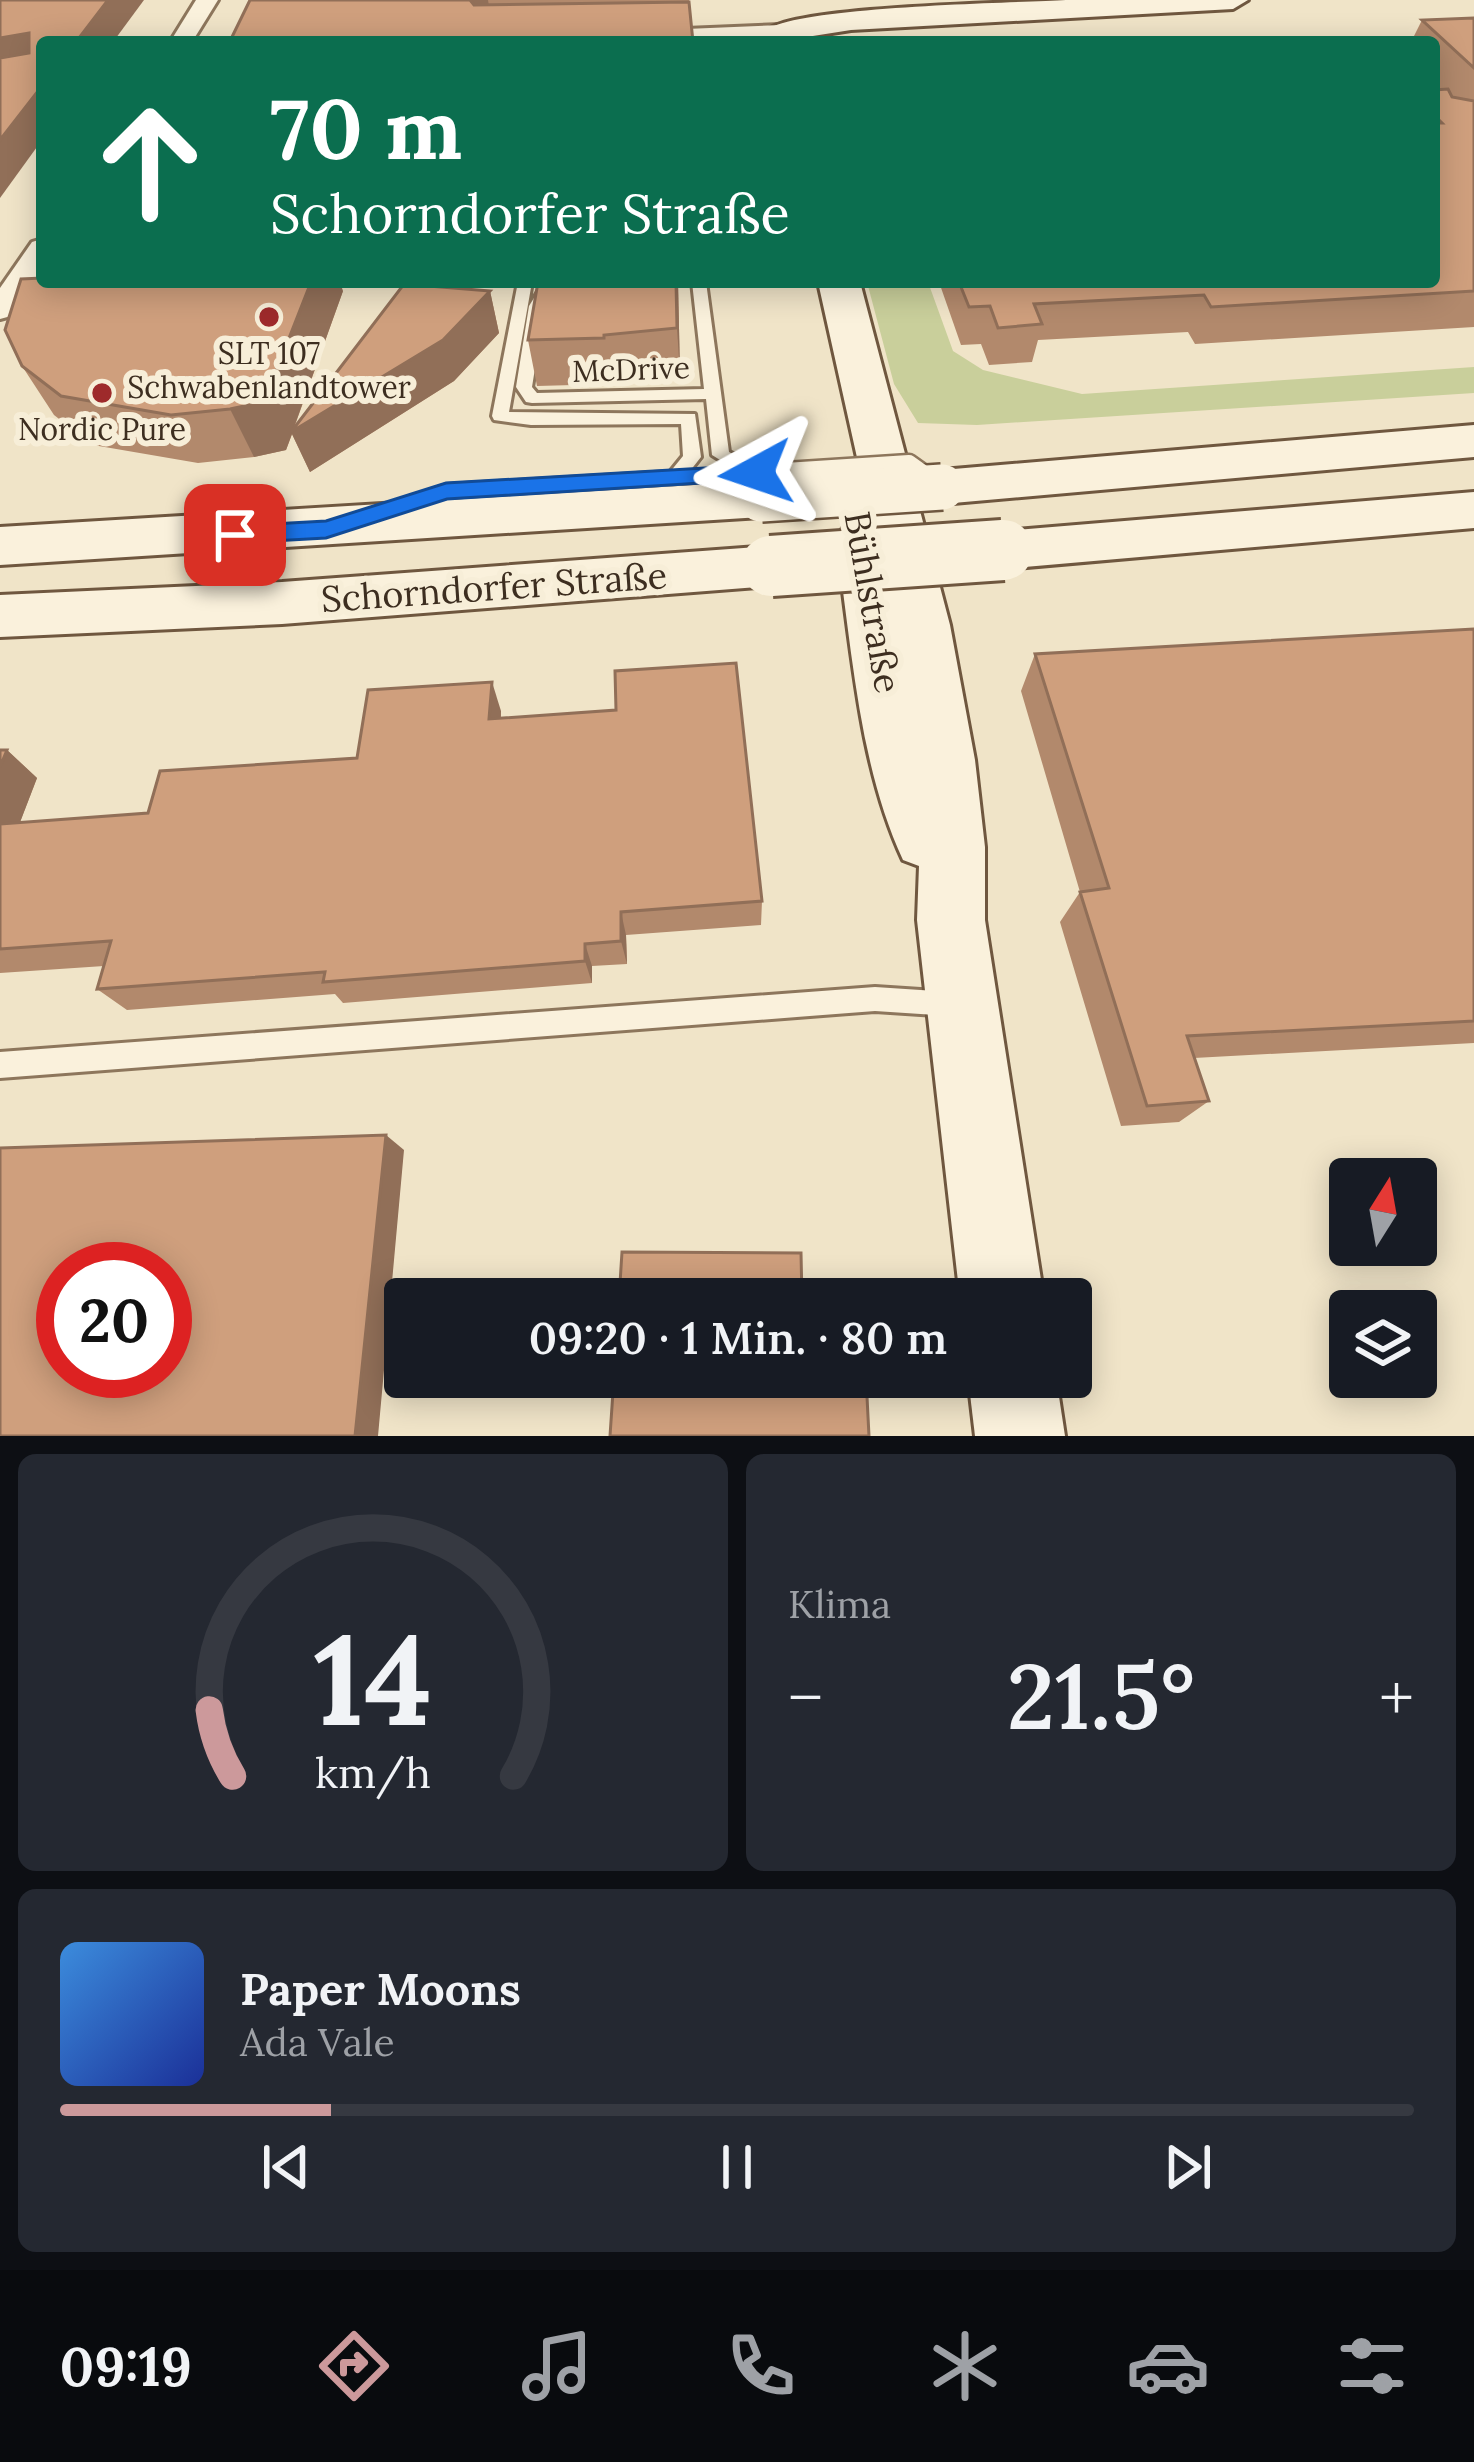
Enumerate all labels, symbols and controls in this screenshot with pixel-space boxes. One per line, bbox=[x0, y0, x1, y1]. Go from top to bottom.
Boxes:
text: 70 m bbox=[270, 74, 462, 182]
icon: ahead bbox=[72, 84, 228, 240]
text: Schorndorfer Straße bbox=[270, 179, 790, 248]
marker: SLT 107 Schwabenlandtower bbox=[256, 304, 282, 330]
place label: SLT 107 Schwabenlandtower bbox=[127, 334, 411, 406]
street label: McDrive bbox=[571, 348, 690, 390]
marker: Nordic Pure bbox=[89, 380, 115, 406]
place label: Nordic Pure bbox=[18, 410, 186, 448]
position arrow bbox=[693, 410, 819, 536]
pin bbox=[184, 484, 286, 586]
icon: arrive bbox=[202, 502, 268, 568]
street label: Bühlstraße bbox=[834, 508, 912, 696]
street label: Schorndorfer Straße bbox=[320, 552, 668, 622]
north arrow bbox=[1329, 1158, 1437, 1266]
map controls bbox=[1329, 1158, 1437, 1398]
speed limit sign: 20 bbox=[36, 1242, 192, 1398]
button: layers bbox=[1329, 1290, 1437, 1398]
text: 09:20 · 1 Min. · 80 m bbox=[529, 1309, 947, 1366]
text: Klima bbox=[788, 1579, 891, 1629]
text: 14 bbox=[314, 1599, 432, 1759]
text: 21.5° bbox=[1007, 1638, 1195, 1754]
text: − bbox=[788, 1655, 823, 1739]
text: + bbox=[1379, 1655, 1414, 1739]
text: km/h bbox=[315, 1744, 431, 1799]
text: Paper Moons bbox=[240, 1960, 521, 2017]
text: Ada Vale bbox=[240, 2017, 395, 2067]
icon: previous bbox=[253, 2134, 319, 2200]
icon: pause bbox=[704, 2134, 770, 2200]
icon: next bbox=[1155, 2134, 1221, 2200]
icon: directions bbox=[312, 2324, 396, 2408]
icon: music bbox=[515, 2324, 599, 2408]
icon: phone bbox=[719, 2324, 803, 2408]
icon: climate bbox=[923, 2324, 1007, 2408]
icon: car bbox=[1126, 2324, 1210, 2408]
icon: filters bbox=[1330, 2324, 1414, 2408]
text: 09:19 bbox=[60, 2332, 192, 2401]

